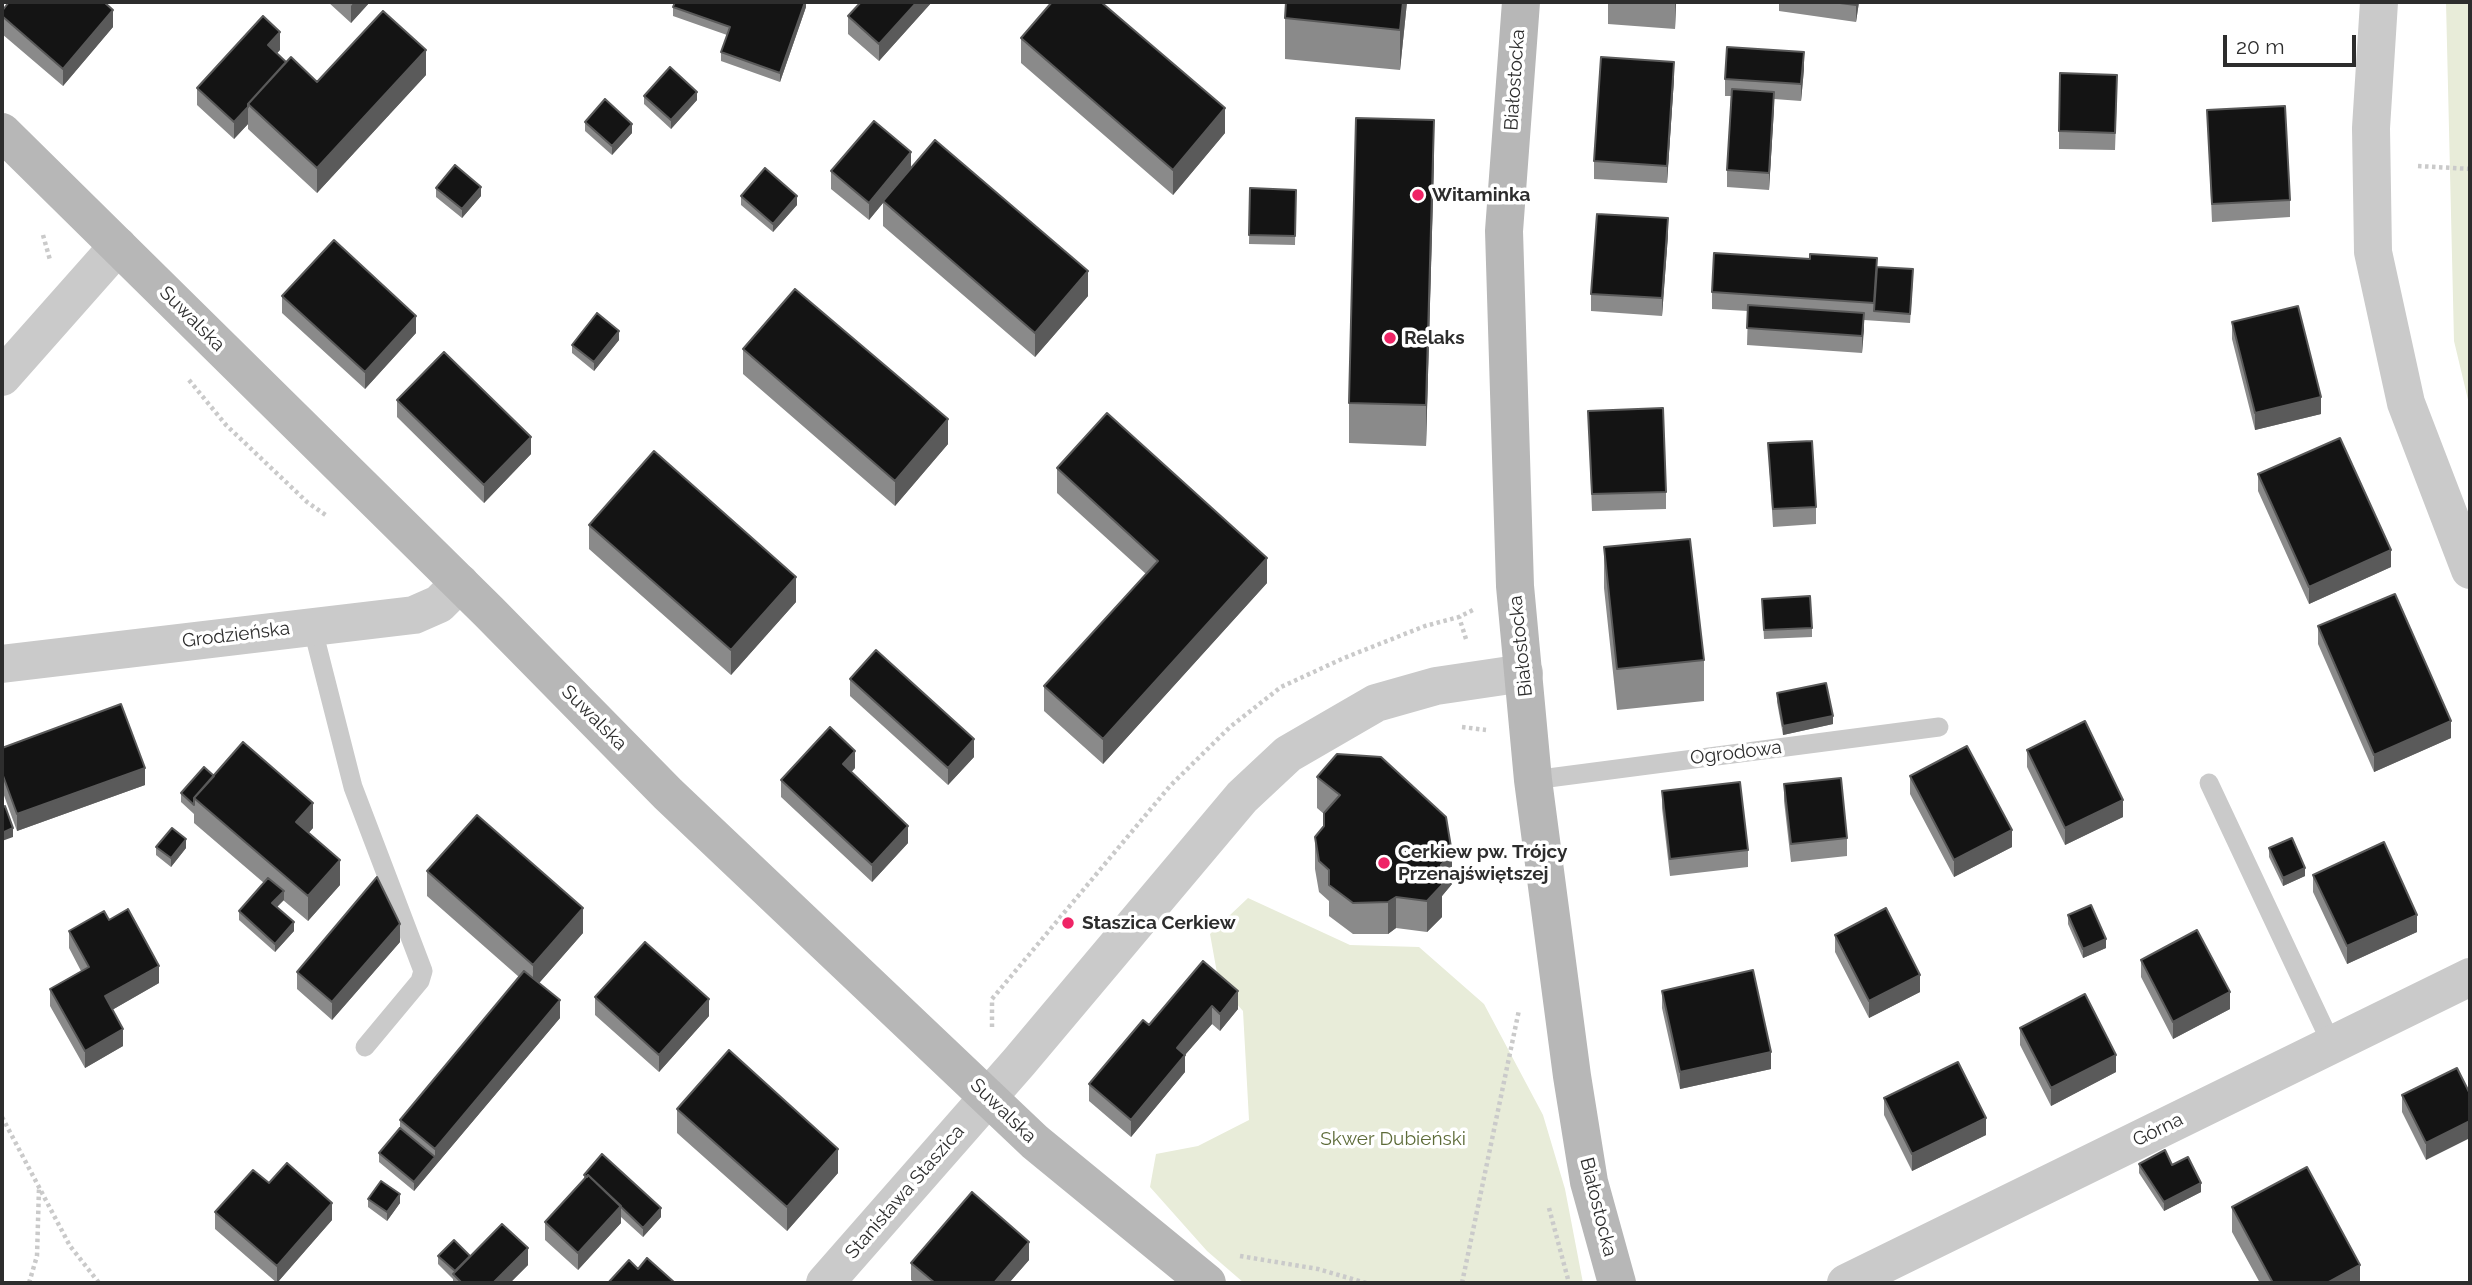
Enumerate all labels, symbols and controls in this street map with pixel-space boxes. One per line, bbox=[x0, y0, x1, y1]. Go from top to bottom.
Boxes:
scale bar bbox=[2227, 21, 2360, 65]
street label: Białostocka bbox=[1500, 29, 1530, 131]
text: 20 m bbox=[2236, 34, 2284, 59]
place label: Witaminka bbox=[1432, 184, 1530, 206]
marker: Witaminka bbox=[1410, 187, 1426, 203]
street label: Suwalska bbox=[155, 282, 229, 356]
place label: Relaks bbox=[1404, 327, 1465, 349]
marker: Relaks bbox=[1382, 330, 1398, 346]
street label: Białostocka bbox=[1504, 594, 1538, 698]
street label: Grodzieńska bbox=[181, 617, 291, 653]
street label: Suwalska bbox=[557, 681, 631, 755]
street label: Ogrodowa bbox=[1689, 736, 1783, 770]
place label: Cerkiew pw. Trójcy Przenajświętszej bbox=[1398, 841, 1567, 885]
marker: Cerkiew pw. Trójcy Przenajświętszej bbox=[1376, 855, 1392, 871]
place label: Staszica Cerkiew bbox=[1082, 912, 1236, 934]
marker: Staszica Cerkiew bbox=[1060, 915, 1076, 931]
street label: Suwalska bbox=[965, 1074, 1041, 1148]
street label: Górna bbox=[2129, 1108, 2187, 1152]
street label: Stanisława Staszica bbox=[841, 1120, 969, 1264]
park label: Skwer Dubieński bbox=[1320, 1128, 1466, 1150]
street label: Białostocka bbox=[1575, 1155, 1621, 1259]

